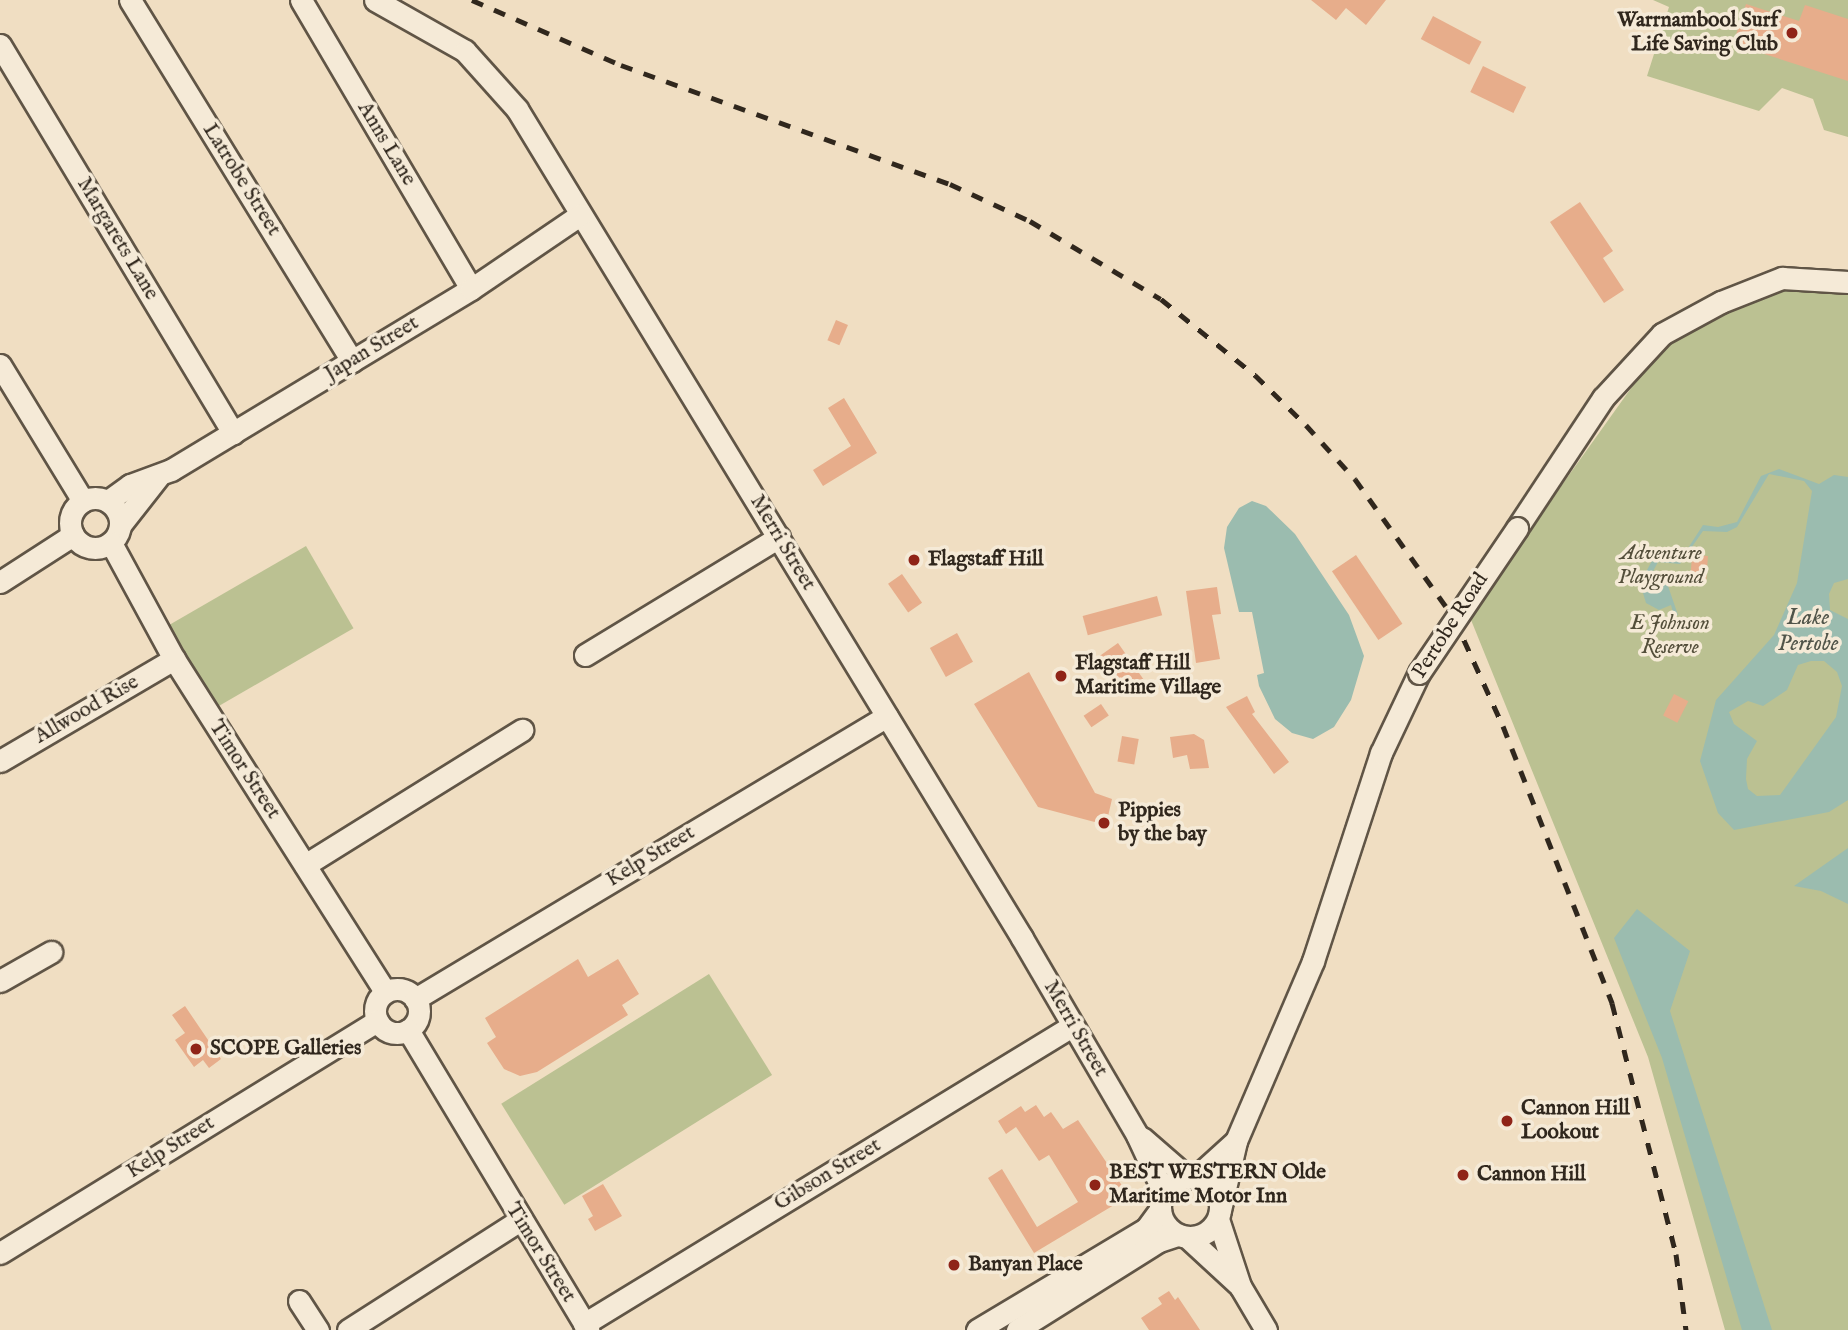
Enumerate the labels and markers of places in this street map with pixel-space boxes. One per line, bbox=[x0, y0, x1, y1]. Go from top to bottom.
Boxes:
place label: Warrnambool Surf Life Saving Club bbox=[1617, 8, 1778, 58]
marker: Warrnambool Surf Life Saving Club bbox=[1784, 25, 1800, 41]
place label: Flagstaff Hill bbox=[928, 547, 1043, 573]
marker: Flagstaff Hill bbox=[906, 552, 922, 568]
place label: Flagstaff Hill Maritime Village bbox=[1075, 651, 1221, 701]
marker: Flagstaff Hill Maritime Village bbox=[1053, 668, 1069, 684]
place label: Pippies by the bay bbox=[1118, 798, 1207, 848]
marker: Pippies by the bay bbox=[1096, 815, 1112, 831]
place label: SCOPE Galleries bbox=[210, 1036, 361, 1062]
marker: SCOPE Galleries bbox=[188, 1041, 204, 1057]
place label: Cannon Hill Lookout bbox=[1521, 1096, 1630, 1146]
marker: Cannon Hill Lookout bbox=[1499, 1113, 1515, 1129]
place label: BEST WESTERN Olde Maritime Motor Inn bbox=[1109, 1160, 1326, 1210]
place label: Cannon Hill bbox=[1477, 1162, 1586, 1188]
marker: Cannon Hill bbox=[1455, 1167, 1471, 1183]
marker: BEST WESTERN Olde Maritime Motor Inn bbox=[1087, 1177, 1103, 1193]
place label: Banyan Place bbox=[968, 1252, 1083, 1278]
marker: Banyan Place bbox=[946, 1257, 962, 1273]

